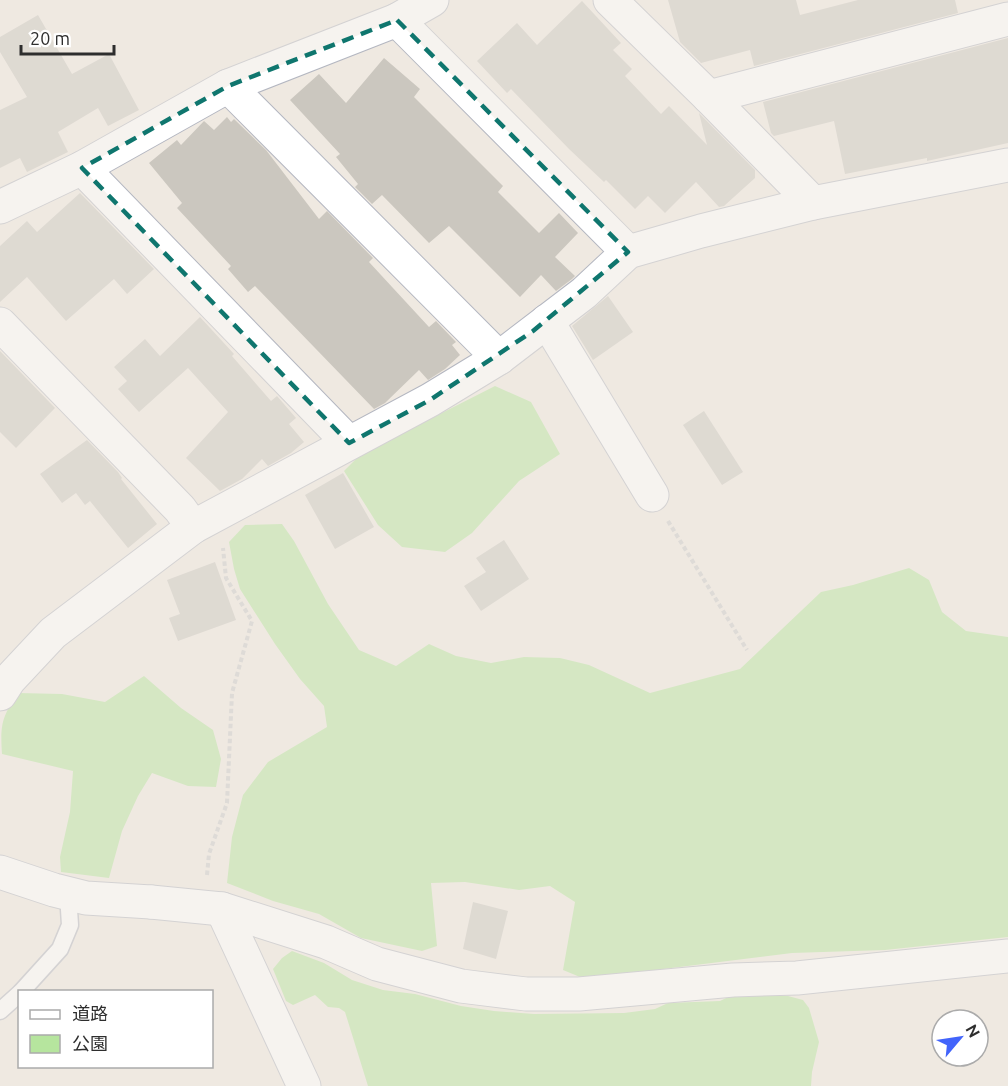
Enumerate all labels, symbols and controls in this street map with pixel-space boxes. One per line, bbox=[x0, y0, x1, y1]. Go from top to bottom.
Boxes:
scale bar bbox=[21, 18, 114, 56]
text: 20 m bbox=[30, 28, 70, 48]
legend bbox=[18, 990, 213, 1068]
text: 道路 bbox=[72, 1003, 108, 1023]
north arrow bbox=[930, 1008, 990, 1068]
text: N bbox=[962, 1021, 984, 1040]
text: 公園 bbox=[72, 1033, 108, 1053]

